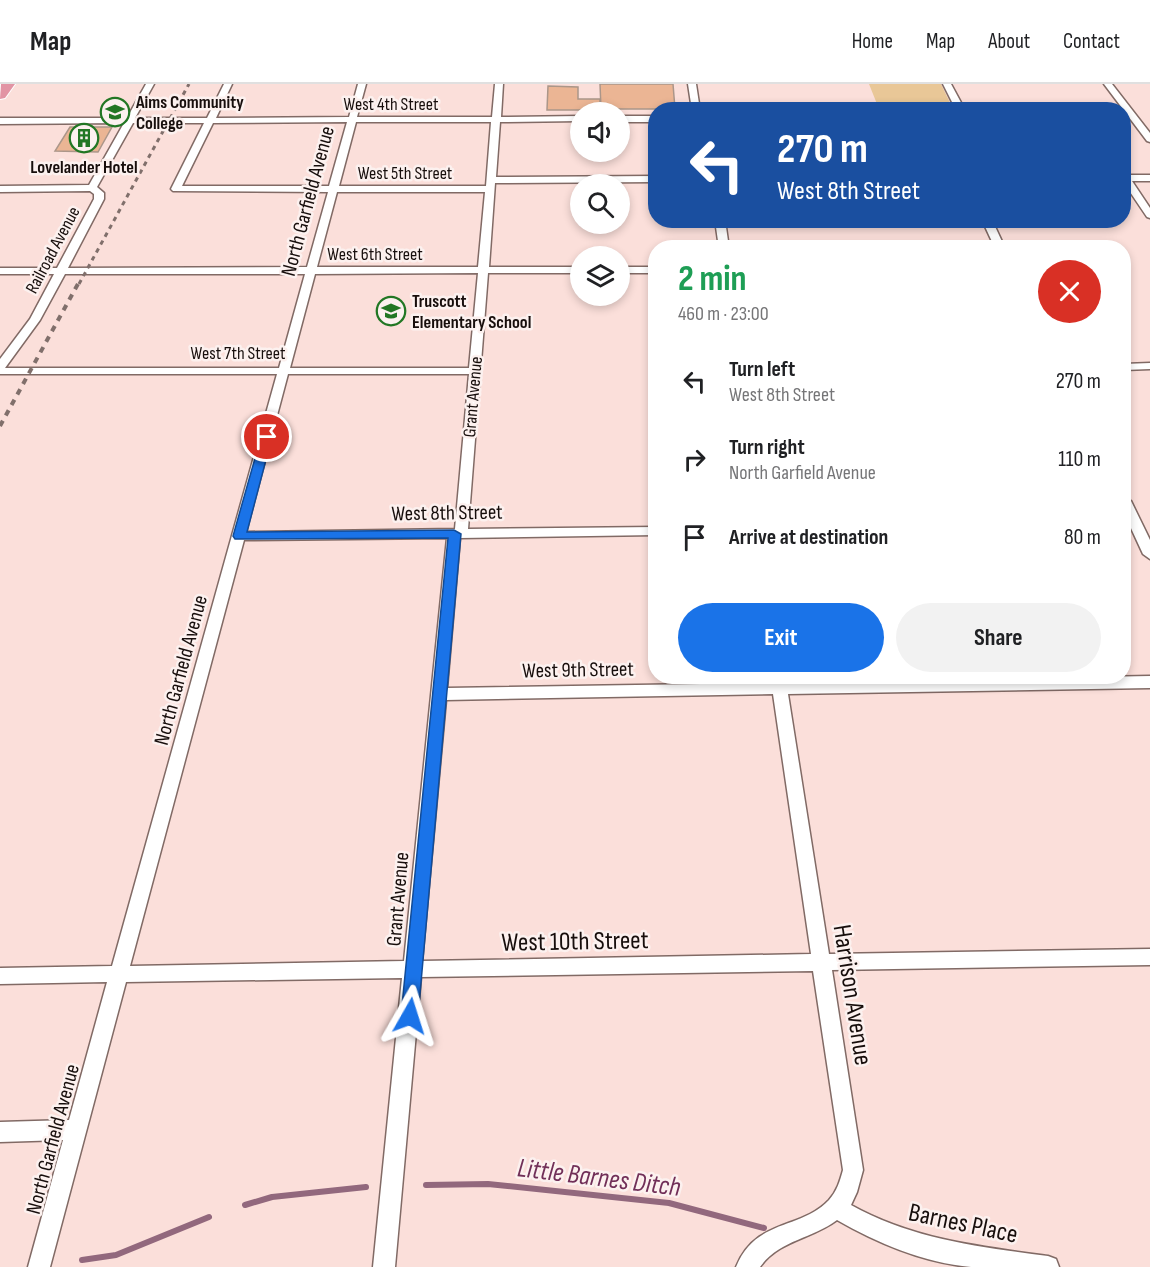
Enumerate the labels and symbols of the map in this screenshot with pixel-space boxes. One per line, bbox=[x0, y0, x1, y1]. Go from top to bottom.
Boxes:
place label: Aims Community College bbox=[135, 92, 244, 134]
street label: West 4th Street bbox=[343, 94, 439, 115]
school or university icon: Aims Community College bbox=[99, 96, 131, 128]
building icon: Lovelander Hotel bbox=[68, 122, 100, 154]
street label: North Garfield Avenue bbox=[276, 123, 340, 279]
place label: Lovelander Hotel bbox=[30, 157, 138, 178]
street label: West 5th Street bbox=[358, 163, 453, 184]
street label: Railroad Avenue bbox=[21, 203, 85, 297]
street label: West 6th Street bbox=[327, 244, 423, 265]
place label: Truscott Elementary School bbox=[412, 291, 531, 333]
school or university icon: Truscott Elementary School bbox=[375, 295, 407, 327]
street label: West 7th Street bbox=[191, 343, 286, 364]
street label: Grant Avenue bbox=[459, 356, 487, 438]
pin bbox=[241, 411, 292, 462]
street label: West 8th Street bbox=[391, 500, 503, 526]
street label: North Garfield Avenue bbox=[149, 592, 213, 748]
street label: West 9th Street bbox=[522, 657, 634, 683]
street label: Grant Avenue bbox=[381, 851, 415, 947]
street label: Harrison Avenue bbox=[826, 922, 878, 1068]
street label: West 10th Street bbox=[501, 925, 649, 959]
position arrow bbox=[378, 984, 442, 1048]
street label: North Garfield Avenue bbox=[21, 1061, 85, 1217]
water label: Little Barnes Ditch bbox=[516, 1152, 682, 1204]
street label: Barnes Place bbox=[906, 1197, 1020, 1251]

